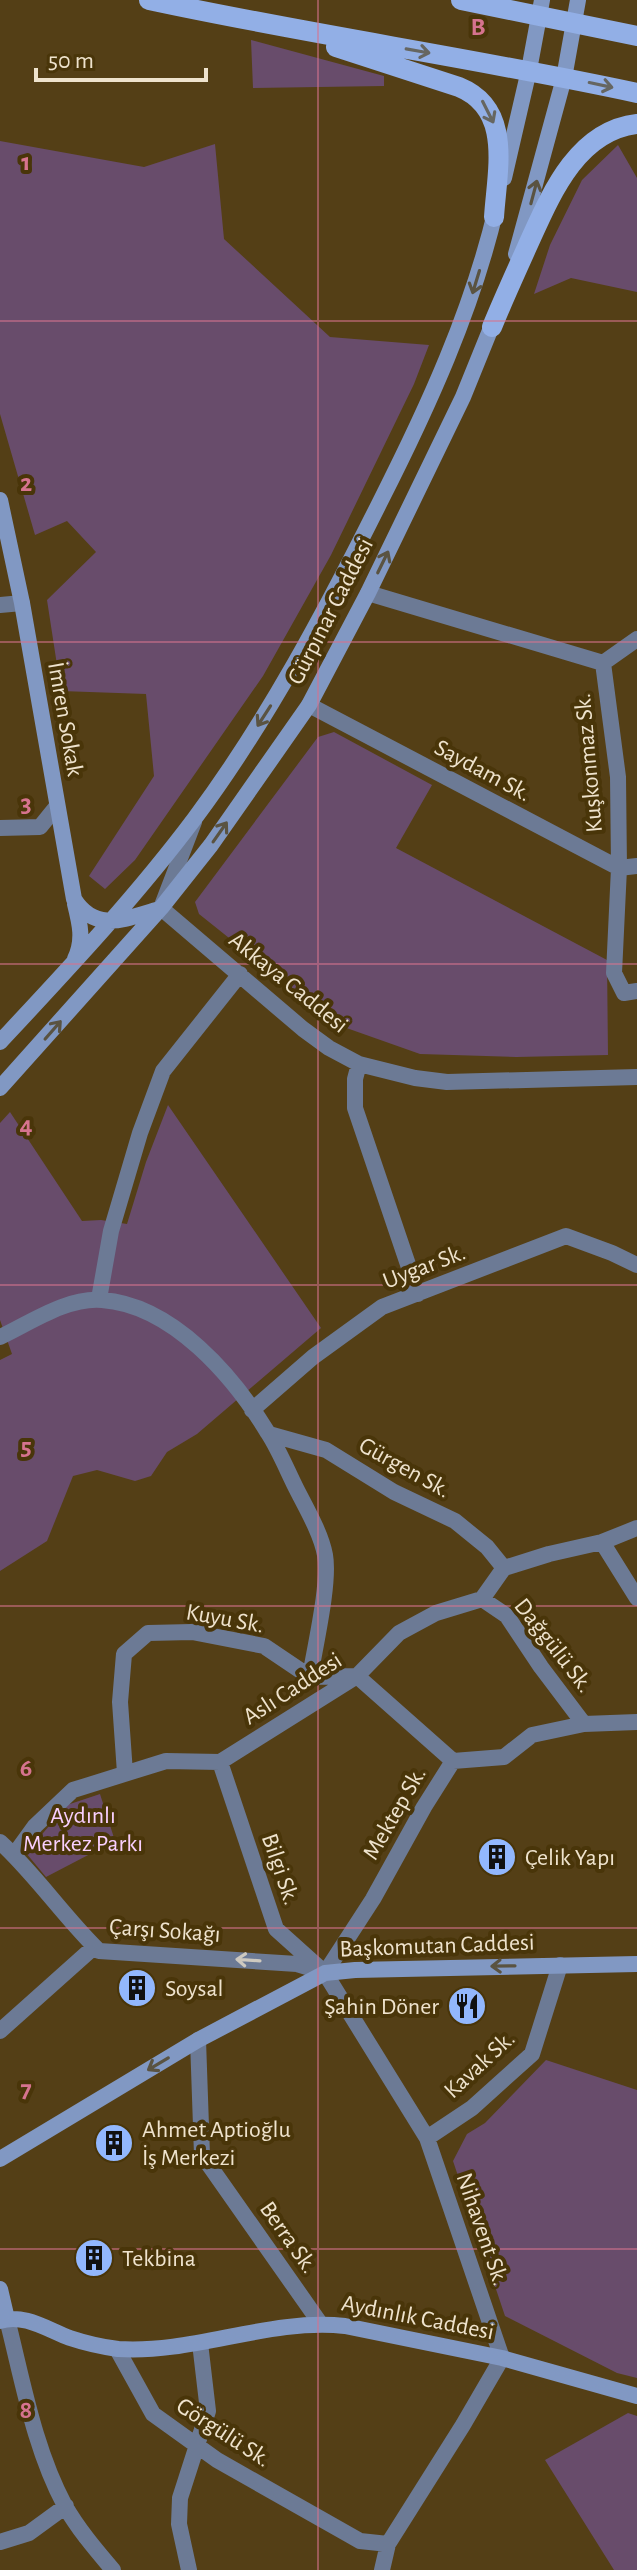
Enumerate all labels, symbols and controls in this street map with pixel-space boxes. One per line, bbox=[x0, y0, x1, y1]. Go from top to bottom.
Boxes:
text: B bbox=[470, 14, 486, 40]
scale bar bbox=[36, 32, 206, 82]
one-way arrow bbox=[405, 45, 430, 60]
text: 50 m bbox=[48, 49, 94, 73]
one-way arrow bbox=[587, 78, 613, 93]
one-way arrow bbox=[481, 100, 496, 124]
text: 1 bbox=[21, 149, 31, 175]
one-way arrow bbox=[527, 179, 542, 205]
one-way arrow bbox=[468, 268, 483, 294]
text: 2 bbox=[20, 470, 32, 496]
street label: Gürpınar Caddesi bbox=[284, 534, 378, 689]
one-way arrow bbox=[376, 550, 391, 574]
street label: İmren Sokak bbox=[43, 660, 88, 778]
street label: Kuşkonmaz Sk. bbox=[571, 692, 607, 834]
one-way arrow bbox=[255, 704, 272, 726]
street label: Saydam Sk. bbox=[430, 736, 535, 806]
text: 3 bbox=[20, 791, 32, 817]
one-way arrow bbox=[212, 821, 228, 843]
street label: Akkaya Caddesi bbox=[224, 928, 352, 1038]
one-way arrow bbox=[43, 1021, 61, 1041]
text: 4 bbox=[19, 1112, 33, 1138]
street label: Uygar Sk. bbox=[380, 1240, 469, 1294]
street label: Gürgen Sk. bbox=[355, 1433, 454, 1503]
text: 5 bbox=[20, 1434, 32, 1460]
street label: Dağgülü Sk. bbox=[509, 1594, 597, 1697]
street label: Kuyu Sk. bbox=[184, 1600, 266, 1638]
street label: Aslı Caddesi bbox=[239, 1648, 346, 1730]
text: 6 bbox=[20, 1755, 32, 1781]
street label: Mektep Sk. bbox=[359, 1763, 431, 1864]
park label: Aydınlı Merkez Parkı bbox=[23, 1804, 143, 1856]
street label: Bilgi Sk. bbox=[257, 1831, 303, 1908]
building icon: Çelik Yapı bbox=[476, 1836, 518, 1878]
place label: Çelik Yapı bbox=[525, 1846, 615, 1870]
street label: Çarşı Sokağı bbox=[109, 1915, 221, 1947]
street label: Başkomutan Caddesi bbox=[339, 1931, 535, 1961]
one-way arrow bbox=[236, 1953, 262, 1968]
one-way arrow bbox=[490, 1958, 517, 1974]
building icon: Soysal bbox=[116, 1967, 158, 2009]
place label: Soysal bbox=[165, 1977, 223, 2001]
restaurant icon: Şahin Döner bbox=[446, 1985, 488, 2027]
place label: Şahin Döner bbox=[324, 1995, 439, 2019]
street label: Kavak Sk. bbox=[440, 2026, 520, 2103]
one-way arrow bbox=[147, 2056, 170, 2072]
text: 7 bbox=[20, 2076, 32, 2102]
place label: Ahmet Aptioğlu İş Merkezi bbox=[142, 2118, 291, 2170]
building icon: Ahmet Aptioğlu İş Merkezi bbox=[93, 2122, 135, 2164]
street label: Nihavent Sk. bbox=[452, 2170, 513, 2289]
street label: Berra Sk. bbox=[255, 2197, 321, 2278]
building icon: Tekbina bbox=[73, 2237, 115, 2279]
place label: Tekbina bbox=[122, 2247, 196, 2271]
street label: Aydınlık Caddesi bbox=[340, 2291, 496, 2345]
street label: Görgülü Sk. bbox=[172, 2394, 275, 2472]
text: 8 bbox=[20, 2397, 32, 2423]

